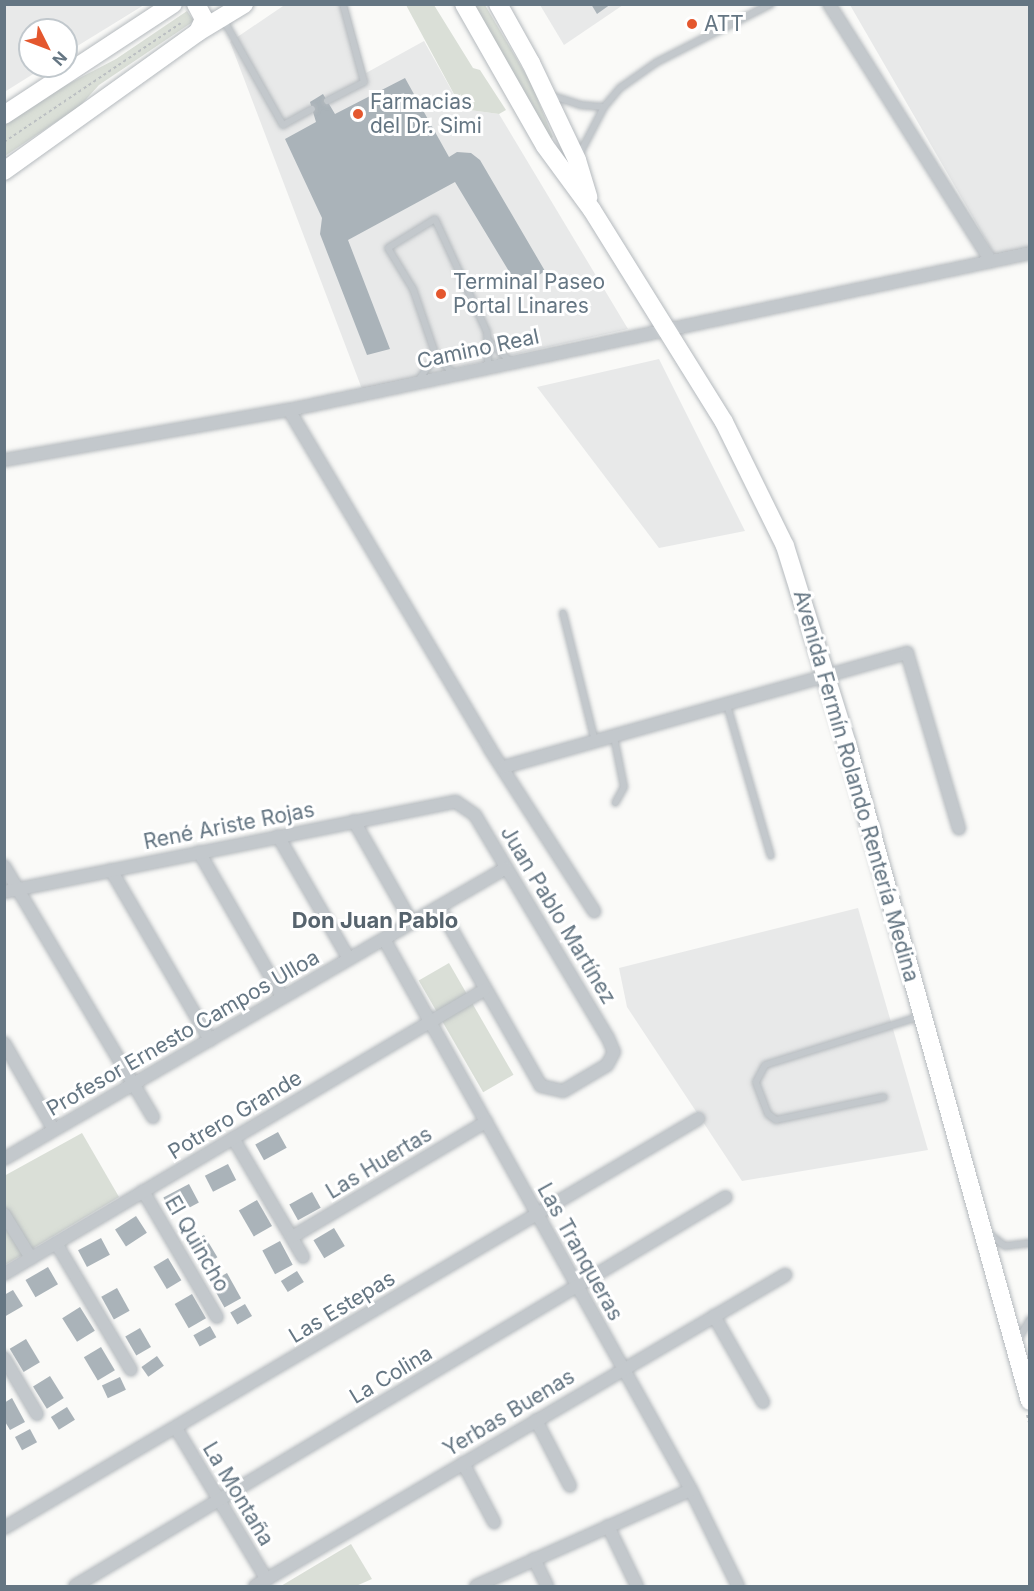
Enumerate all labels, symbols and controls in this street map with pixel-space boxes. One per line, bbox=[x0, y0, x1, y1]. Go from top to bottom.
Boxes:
place label: ATT bbox=[704, 11, 744, 37]
marker: ATT bbox=[685, 17, 699, 31]
north arrow bbox=[18, 18, 78, 78]
text: N bbox=[48, 47, 71, 70]
place label: Farmacias del Dr. Simi bbox=[370, 89, 482, 139]
marker: Farmacias del Dr. Simi bbox=[351, 107, 365, 121]
place label: Terminal Paseo Portal Linares bbox=[453, 269, 605, 319]
marker: Terminal Paseo Portal Linares bbox=[434, 287, 448, 301]
street label: Camino Real bbox=[415, 324, 541, 374]
street label: Avenida Fermín Rolando Rentería Medina bbox=[788, 587, 924, 985]
street label: René Ariste Rojas bbox=[141, 797, 317, 855]
street label: Juan Pablo Martínez bbox=[495, 821, 621, 1009]
district label: Don Juan Pablo bbox=[292, 908, 458, 934]
street label: Profesor Ernesto Campos Ulloa bbox=[42, 944, 324, 1122]
street label: Potrero Grande bbox=[164, 1065, 306, 1165]
street label: Las Huertas bbox=[322, 1122, 436, 1204]
street label: Las Tranqueras bbox=[532, 1179, 628, 1325]
street label: El Quincho bbox=[159, 1192, 235, 1296]
street label: Las Estepas bbox=[284, 1266, 400, 1348]
street label: La Colina bbox=[345, 1341, 437, 1409]
street label: Yerbas Buenas bbox=[439, 1364, 579, 1462]
street label: La Montaña bbox=[197, 1438, 279, 1550]

